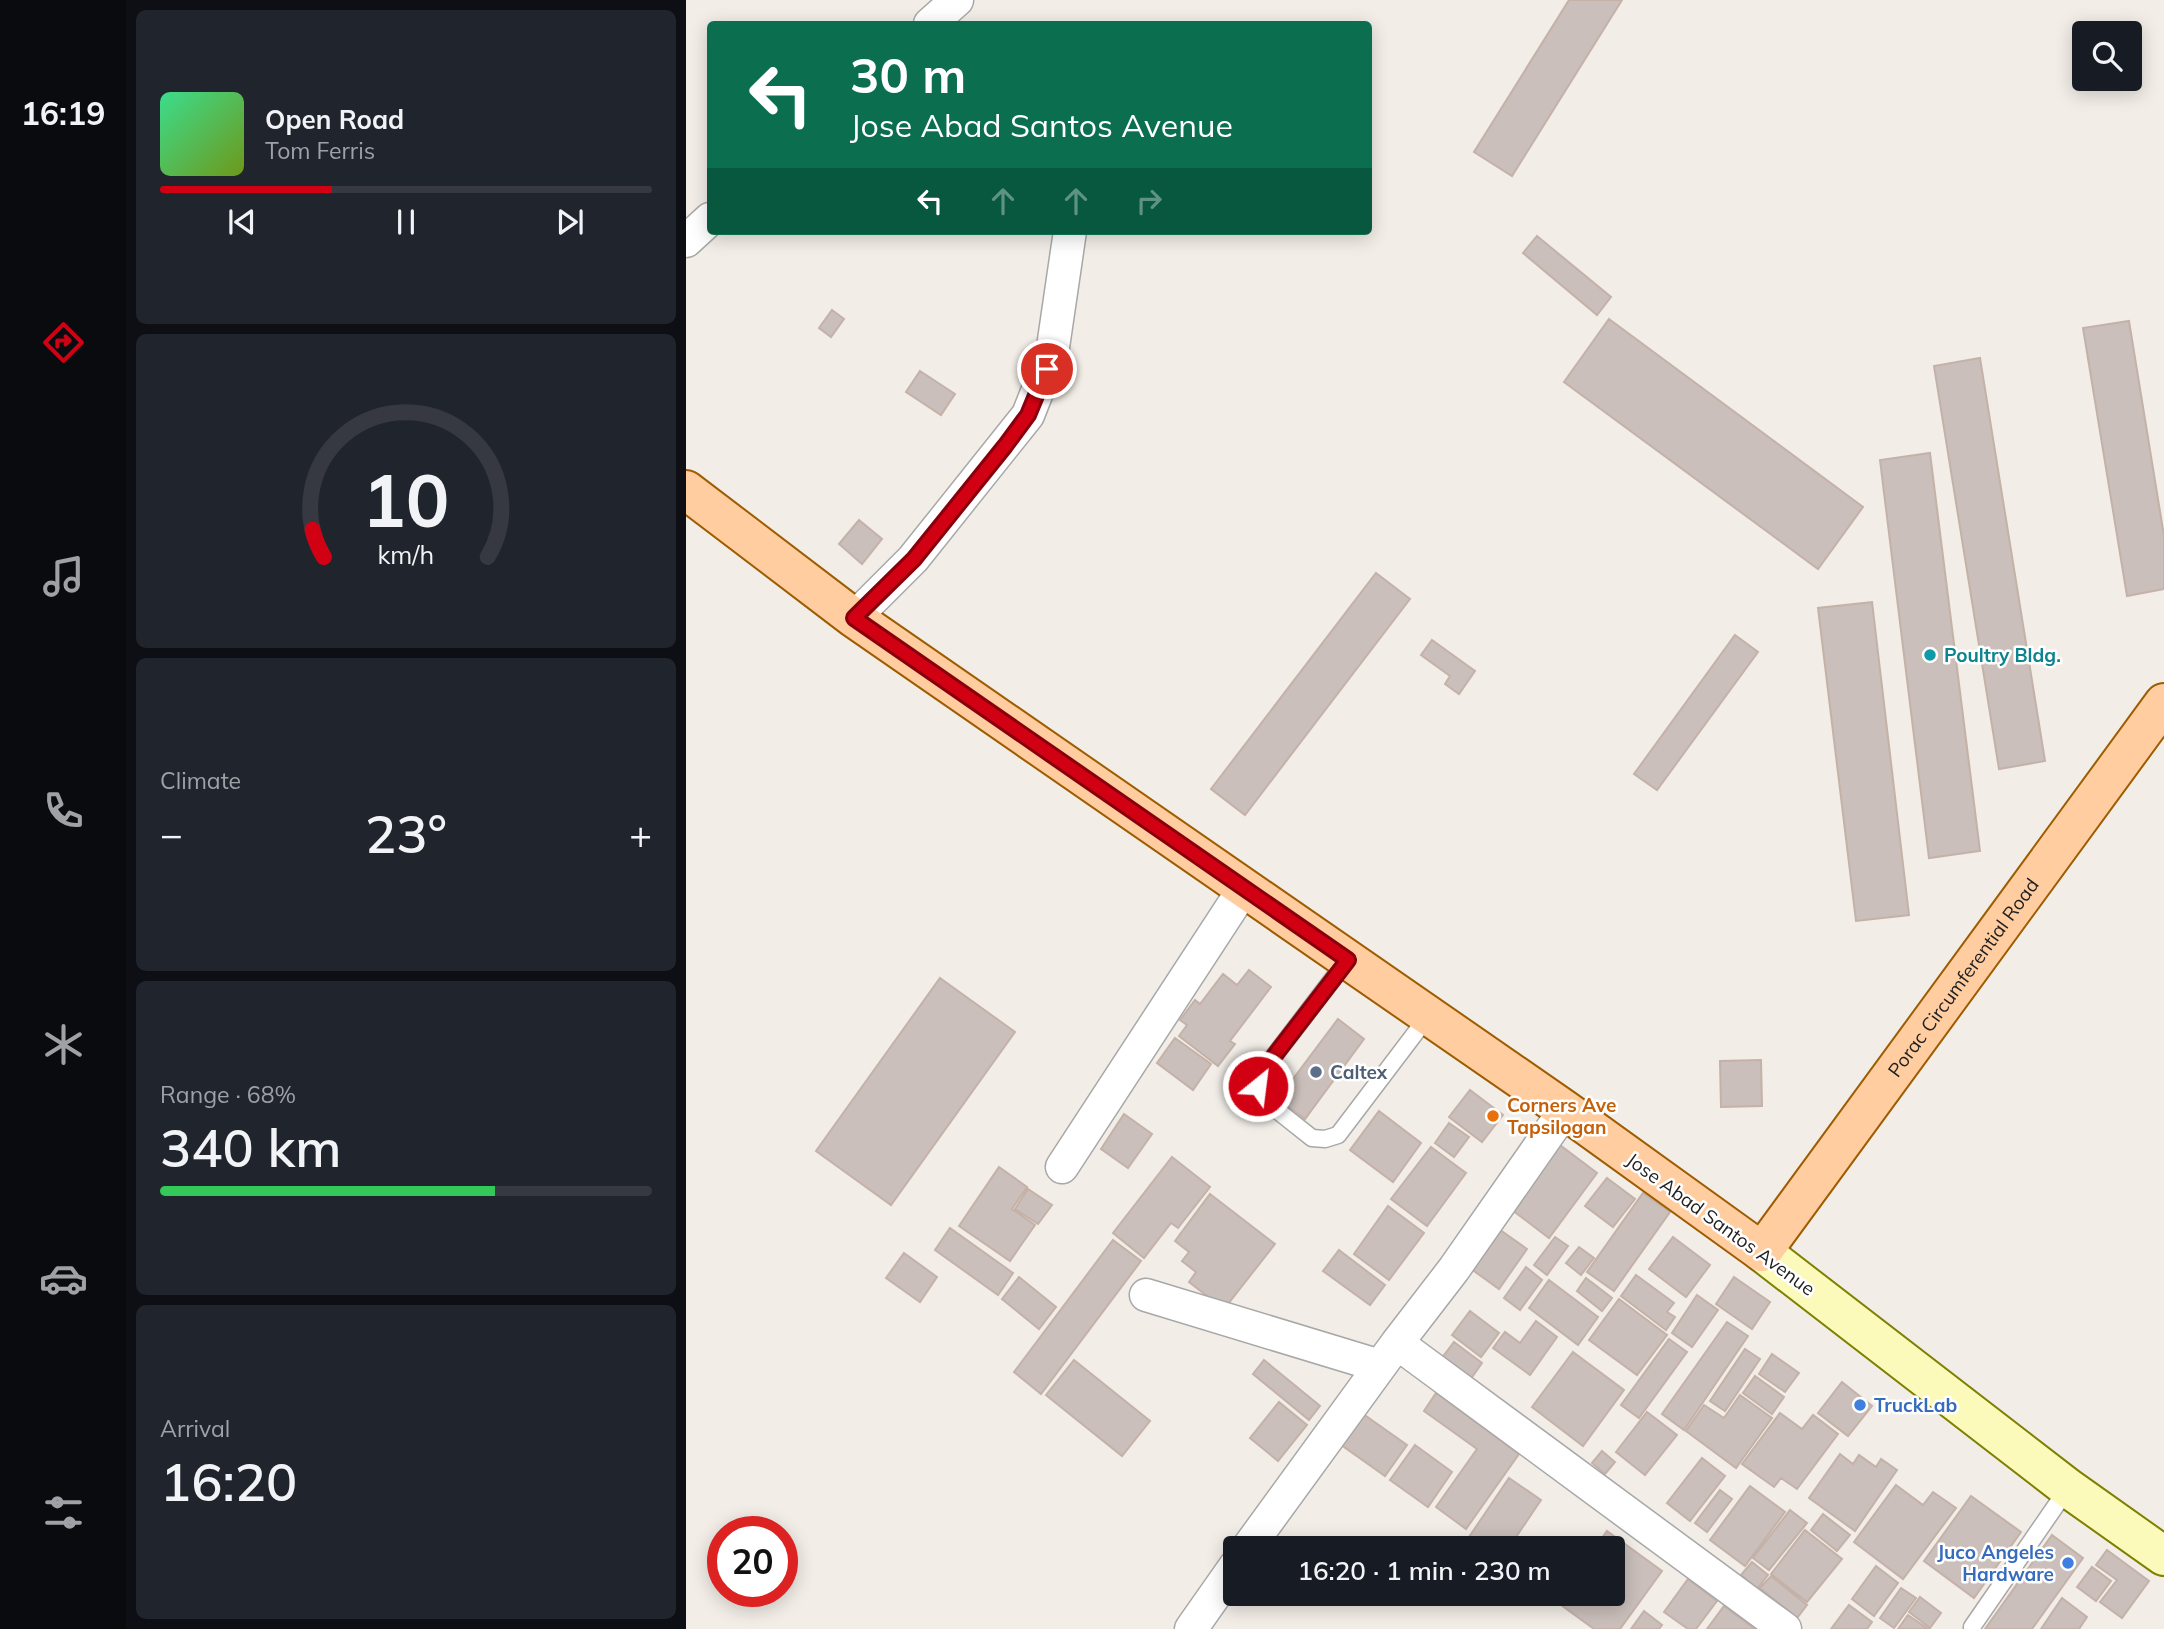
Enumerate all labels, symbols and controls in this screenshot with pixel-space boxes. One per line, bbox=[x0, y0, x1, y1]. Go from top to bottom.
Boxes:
map controls bbox=[2072, 21, 2142, 91]
button: search bbox=[2072, 21, 2142, 91]
text: 30 m bbox=[850, 44, 966, 105]
icon: left bbox=[735, 49, 826, 140]
text: 16:19 bbox=[21, 93, 105, 133]
text: Open Road bbox=[265, 103, 404, 136]
text: Jose Abad Santos Avenue bbox=[850, 105, 1233, 145]
text: Tom Ferris bbox=[265, 136, 375, 165]
icon: left bbox=[911, 182, 949, 220]
icon: ahead bbox=[984, 182, 1022, 220]
icon: ahead bbox=[1057, 182, 1095, 220]
icon: right bbox=[1130, 182, 1168, 220]
icon: previous bbox=[223, 203, 261, 241]
icon: pause bbox=[387, 203, 425, 241]
icon: next bbox=[551, 203, 589, 241]
icon: directions bbox=[39, 318, 88, 367]
pin bbox=[1017, 339, 1077, 399]
icon: arrive bbox=[1028, 350, 1066, 388]
text: 10 bbox=[362, 454, 450, 545]
text: km/h bbox=[378, 538, 434, 569]
icon: music bbox=[39, 552, 88, 601]
place label: Poultry Bldg. bbox=[1944, 643, 2061, 667]
marker: Poultry Bldg. bbox=[1922, 647, 1938, 663]
text: Climate bbox=[160, 766, 241, 795]
icon: phone bbox=[39, 786, 88, 835]
text: 23° bbox=[365, 801, 447, 866]
text: − bbox=[160, 810, 183, 858]
text: + bbox=[629, 810, 652, 858]
street label: Porac Circumferential Road bbox=[1882, 873, 2044, 1081]
icon: climate bbox=[39, 1020, 88, 1069]
position arrow bbox=[1221, 1049, 1295, 1123]
place label: Caltex bbox=[1330, 1060, 1388, 1084]
marker: Caltex bbox=[1308, 1064, 1324, 1080]
text: Range · 68% bbox=[160, 1080, 296, 1109]
place label: Corners Ave Tapsilogan bbox=[1507, 1093, 1616, 1139]
marker: Corners Ave Tapsilogan bbox=[1485, 1108, 1501, 1124]
text: 340 km bbox=[160, 1115, 341, 1180]
street label: Jose Abad Santos Avenue bbox=[1622, 1147, 1820, 1301]
icon: car bbox=[39, 1254, 88, 1303]
place label: TruckLab bbox=[1874, 1393, 1958, 1417]
marker: TruckLab bbox=[1852, 1397, 1868, 1413]
text: Arrival bbox=[160, 1414, 230, 1443]
text: 16:20 bbox=[160, 1449, 297, 1514]
icon: filters bbox=[39, 1488, 88, 1537]
speed limit sign: 20 bbox=[707, 1516, 798, 1607]
place label: Juco Angeles Hardware bbox=[1937, 1540, 2054, 1586]
text: 16:20 · 1 min · 230 m bbox=[1297, 1554, 1551, 1587]
marker: Juco Angeles Hardware bbox=[2060, 1555, 2076, 1571]

